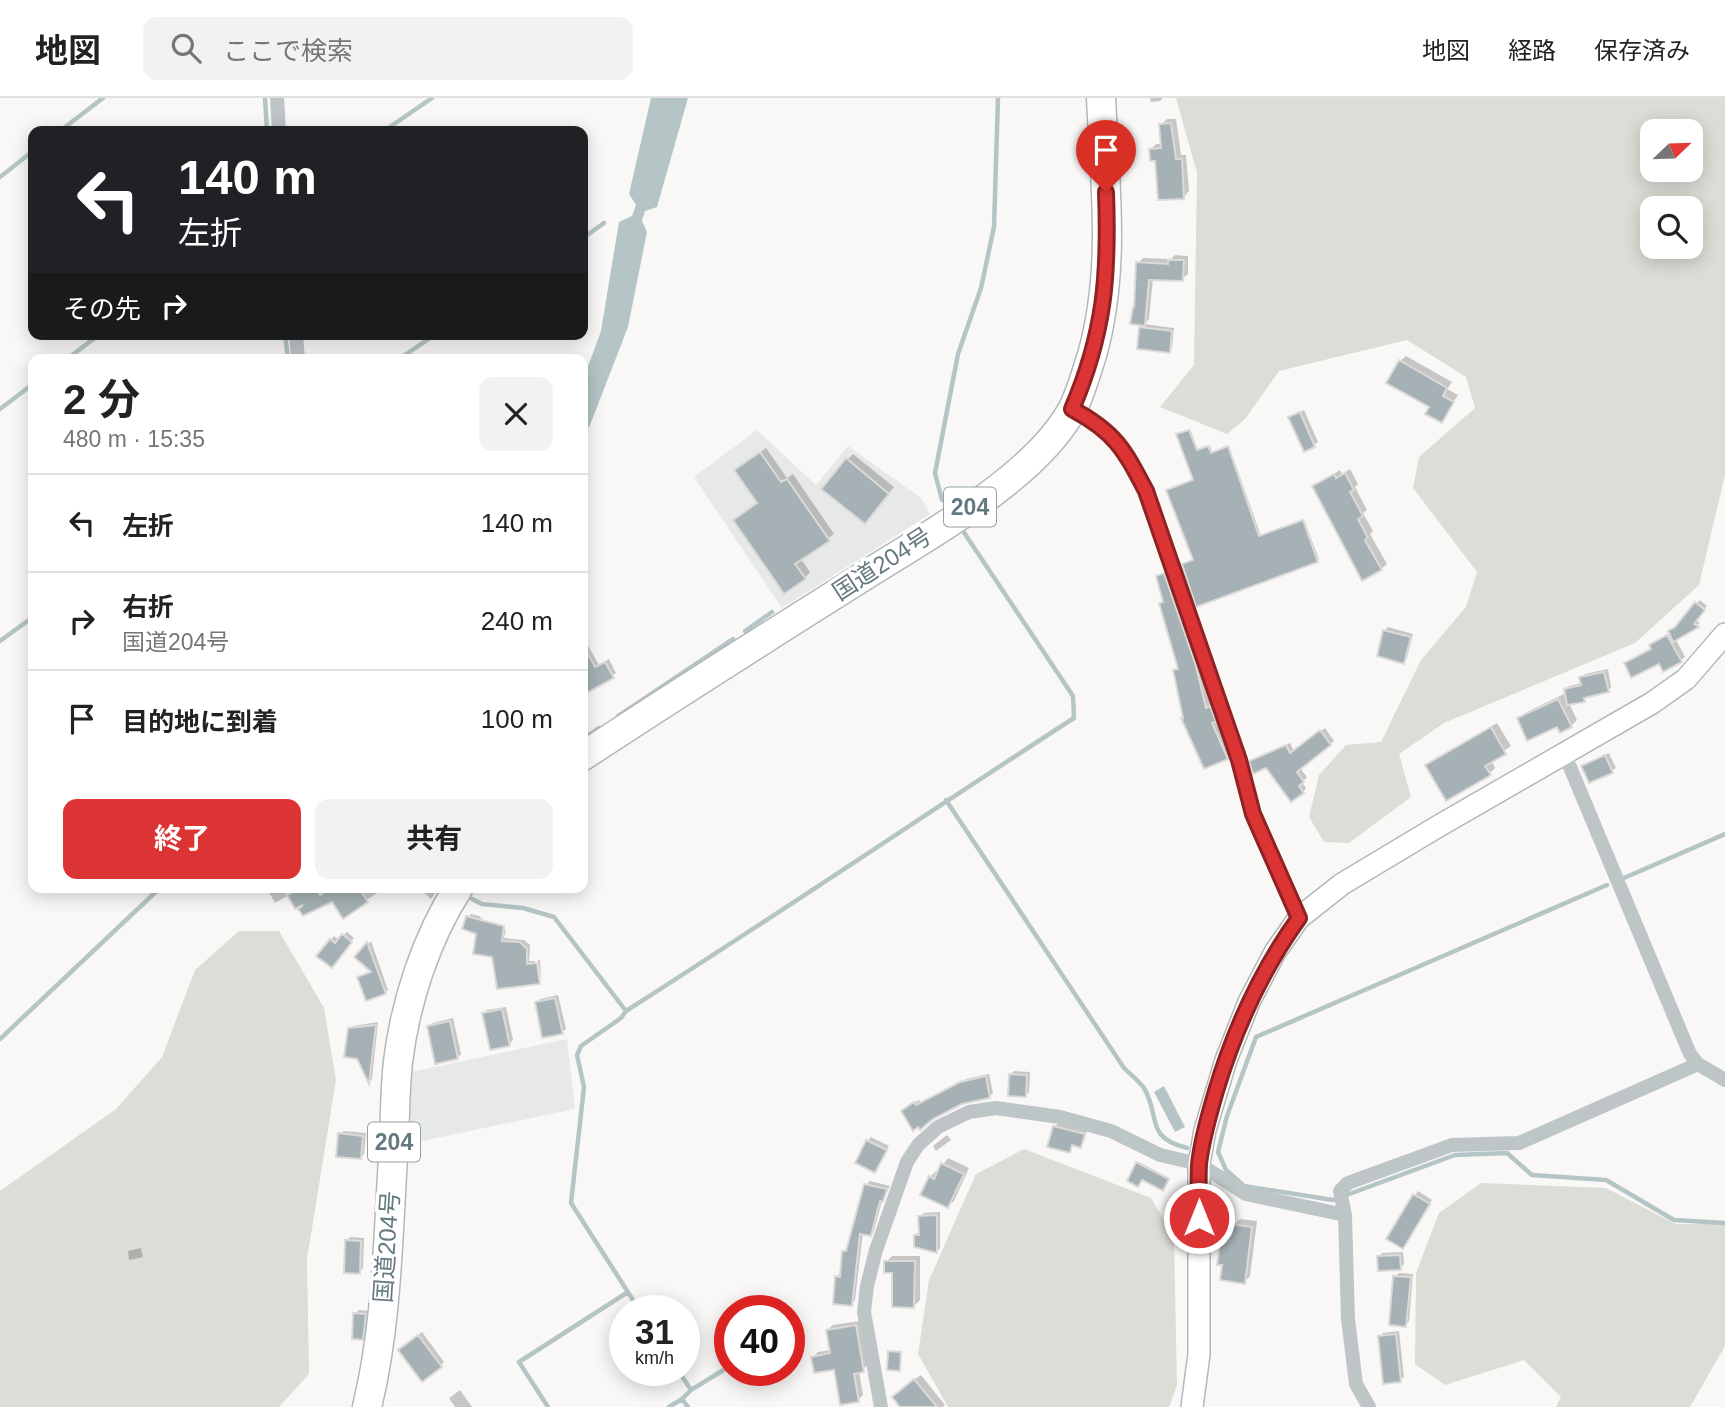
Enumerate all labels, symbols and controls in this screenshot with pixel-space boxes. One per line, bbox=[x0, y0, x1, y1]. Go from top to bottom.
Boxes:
search box bbox=[143, 17, 633, 80]
icon: search bbox=[167, 29, 205, 67]
text: 地図 bbox=[35, 32, 101, 69]
text: ここで検索 bbox=[223, 36, 353, 66]
text: 地図 bbox=[1422, 37, 1470, 64]
text: 経路 bbox=[1508, 37, 1556, 64]
text: 保存済み bbox=[1594, 37, 1690, 64]
north arrow bbox=[1640, 119, 1703, 182]
map controls bbox=[1640, 119, 1703, 259]
pin bbox=[1076, 120, 1136, 192]
icon: arrive bbox=[1087, 131, 1125, 169]
text: 140 m bbox=[178, 150, 317, 204]
icon: left bbox=[63, 154, 154, 245]
button: search bbox=[1640, 196, 1703, 259]
text: 左折 bbox=[178, 215, 242, 251]
icon: right bbox=[155, 287, 193, 325]
text: その先 bbox=[63, 294, 141, 324]
text: 2 分 bbox=[63, 376, 140, 423]
button: close bbox=[479, 377, 553, 451]
text: 480 m · 15:35 bbox=[63, 426, 205, 452]
road number: 204 bbox=[944, 488, 996, 526]
icon: left bbox=[63, 504, 101, 542]
text: 140 m bbox=[481, 508, 553, 538]
text: 左折 bbox=[122, 511, 174, 541]
street label: 国道204号 bbox=[827, 522, 936, 605]
text: 右折 bbox=[122, 592, 174, 622]
icon: right bbox=[63, 602, 101, 640]
text: 240 m bbox=[481, 606, 553, 636]
text: 国道204号 bbox=[122, 629, 229, 655]
icon: arrive bbox=[63, 700, 101, 738]
text: 100 m bbox=[481, 704, 553, 734]
text: 目的地に到着 bbox=[122, 707, 278, 737]
button: 終了 bbox=[63, 799, 301, 879]
button: 共有 bbox=[315, 799, 553, 879]
road number: 204 bbox=[368, 1122, 420, 1162]
position arrow bbox=[1162, 1181, 1236, 1255]
street label: 国道204号 bbox=[369, 1190, 404, 1304]
speed limit sign: 40 bbox=[714, 1295, 805, 1386]
text: 31 bbox=[635, 1312, 674, 1351]
text: km/h bbox=[635, 1348, 674, 1368]

